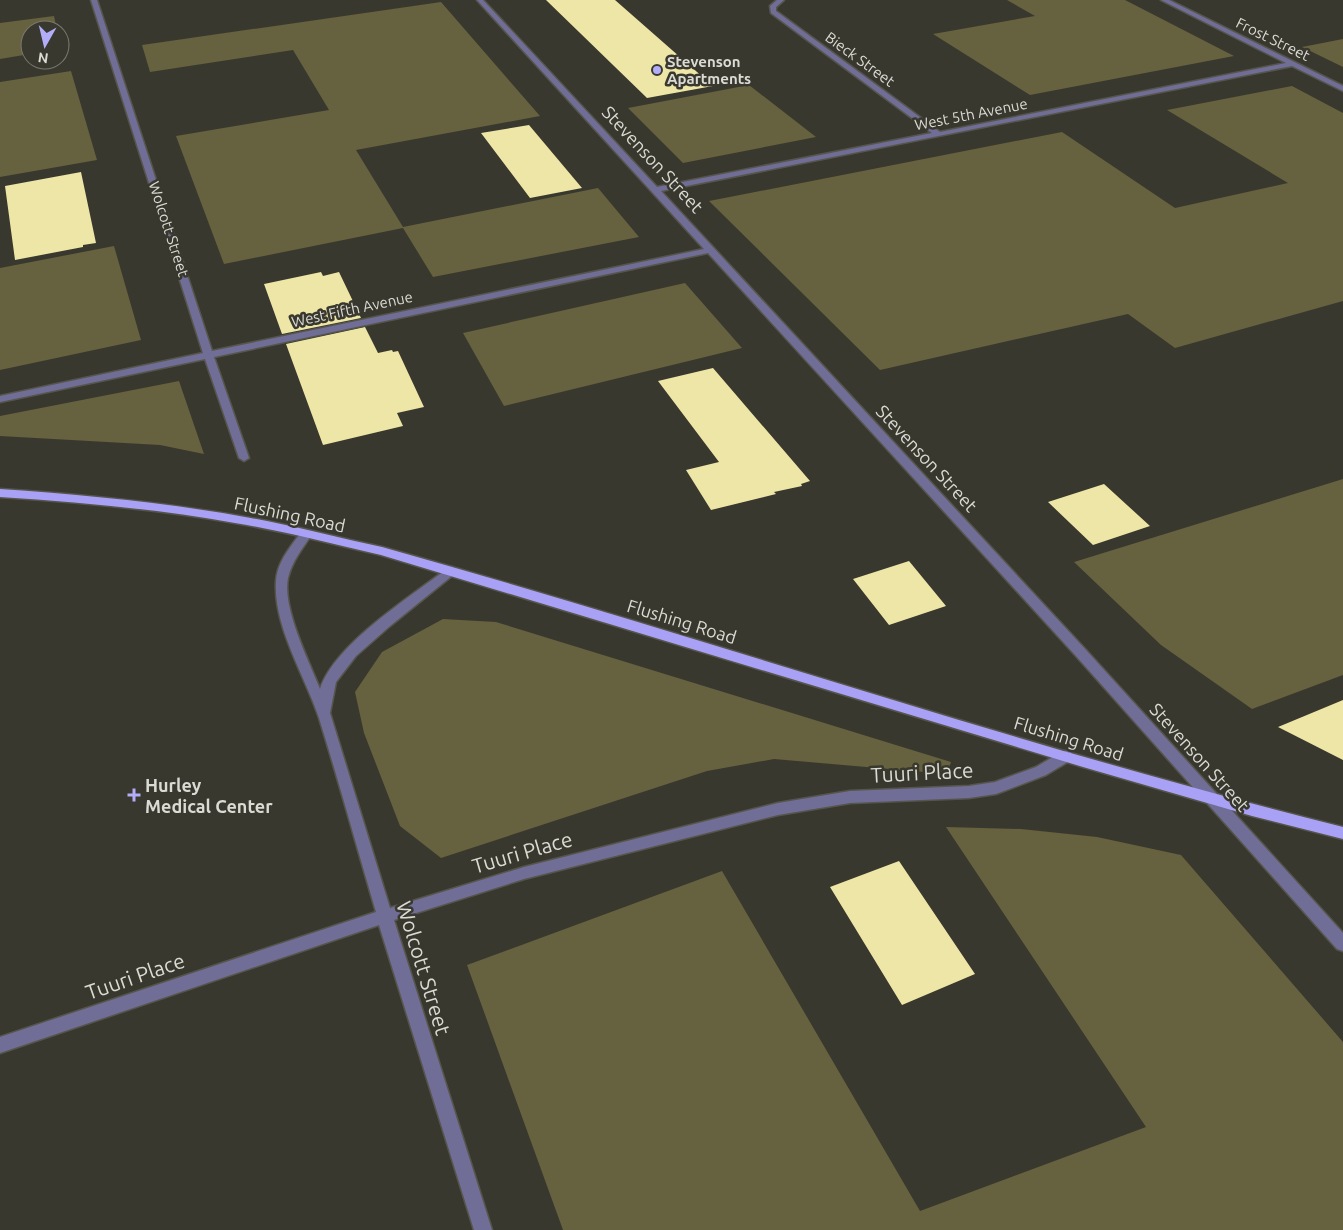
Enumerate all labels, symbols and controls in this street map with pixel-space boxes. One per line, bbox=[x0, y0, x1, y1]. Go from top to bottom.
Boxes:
street label: Frost Street bbox=[1233, 14, 1313, 64]
north arrow bbox=[20, 20, 70, 70]
street label: Bieck Street bbox=[822, 28, 898, 90]
text: N bbox=[37, 49, 49, 67]
place label: Stevenson Apartments bbox=[667, 53, 751, 87]
marker: Stevenson Apartments bbox=[651, 64, 663, 76]
street label: West 5th Avenue bbox=[913, 95, 1029, 133]
street label: Stevenson Street bbox=[599, 102, 707, 216]
street label: Wolcott Street bbox=[146, 179, 192, 279]
street label: West Fifth Avenue bbox=[290, 288, 414, 330]
street label: Stevenson Street bbox=[873, 401, 981, 515]
street label: Flushing Road bbox=[233, 492, 347, 536]
street label: Flushing Road bbox=[625, 595, 739, 647]
street label: Stevenson Street bbox=[1146, 699, 1254, 815]
street label: Flushing Road bbox=[1012, 712, 1126, 764]
street label: Tuuri Place bbox=[870, 757, 974, 787]
place label: Hurley Medical Center bbox=[145, 775, 273, 816]
marker: Hurley Medical Center bbox=[127, 788, 141, 802]
street label: Tuuri Place bbox=[469, 826, 575, 878]
street label: Wolcott Street bbox=[392, 898, 456, 1038]
street label: Tuuri Place bbox=[82, 948, 188, 1004]

